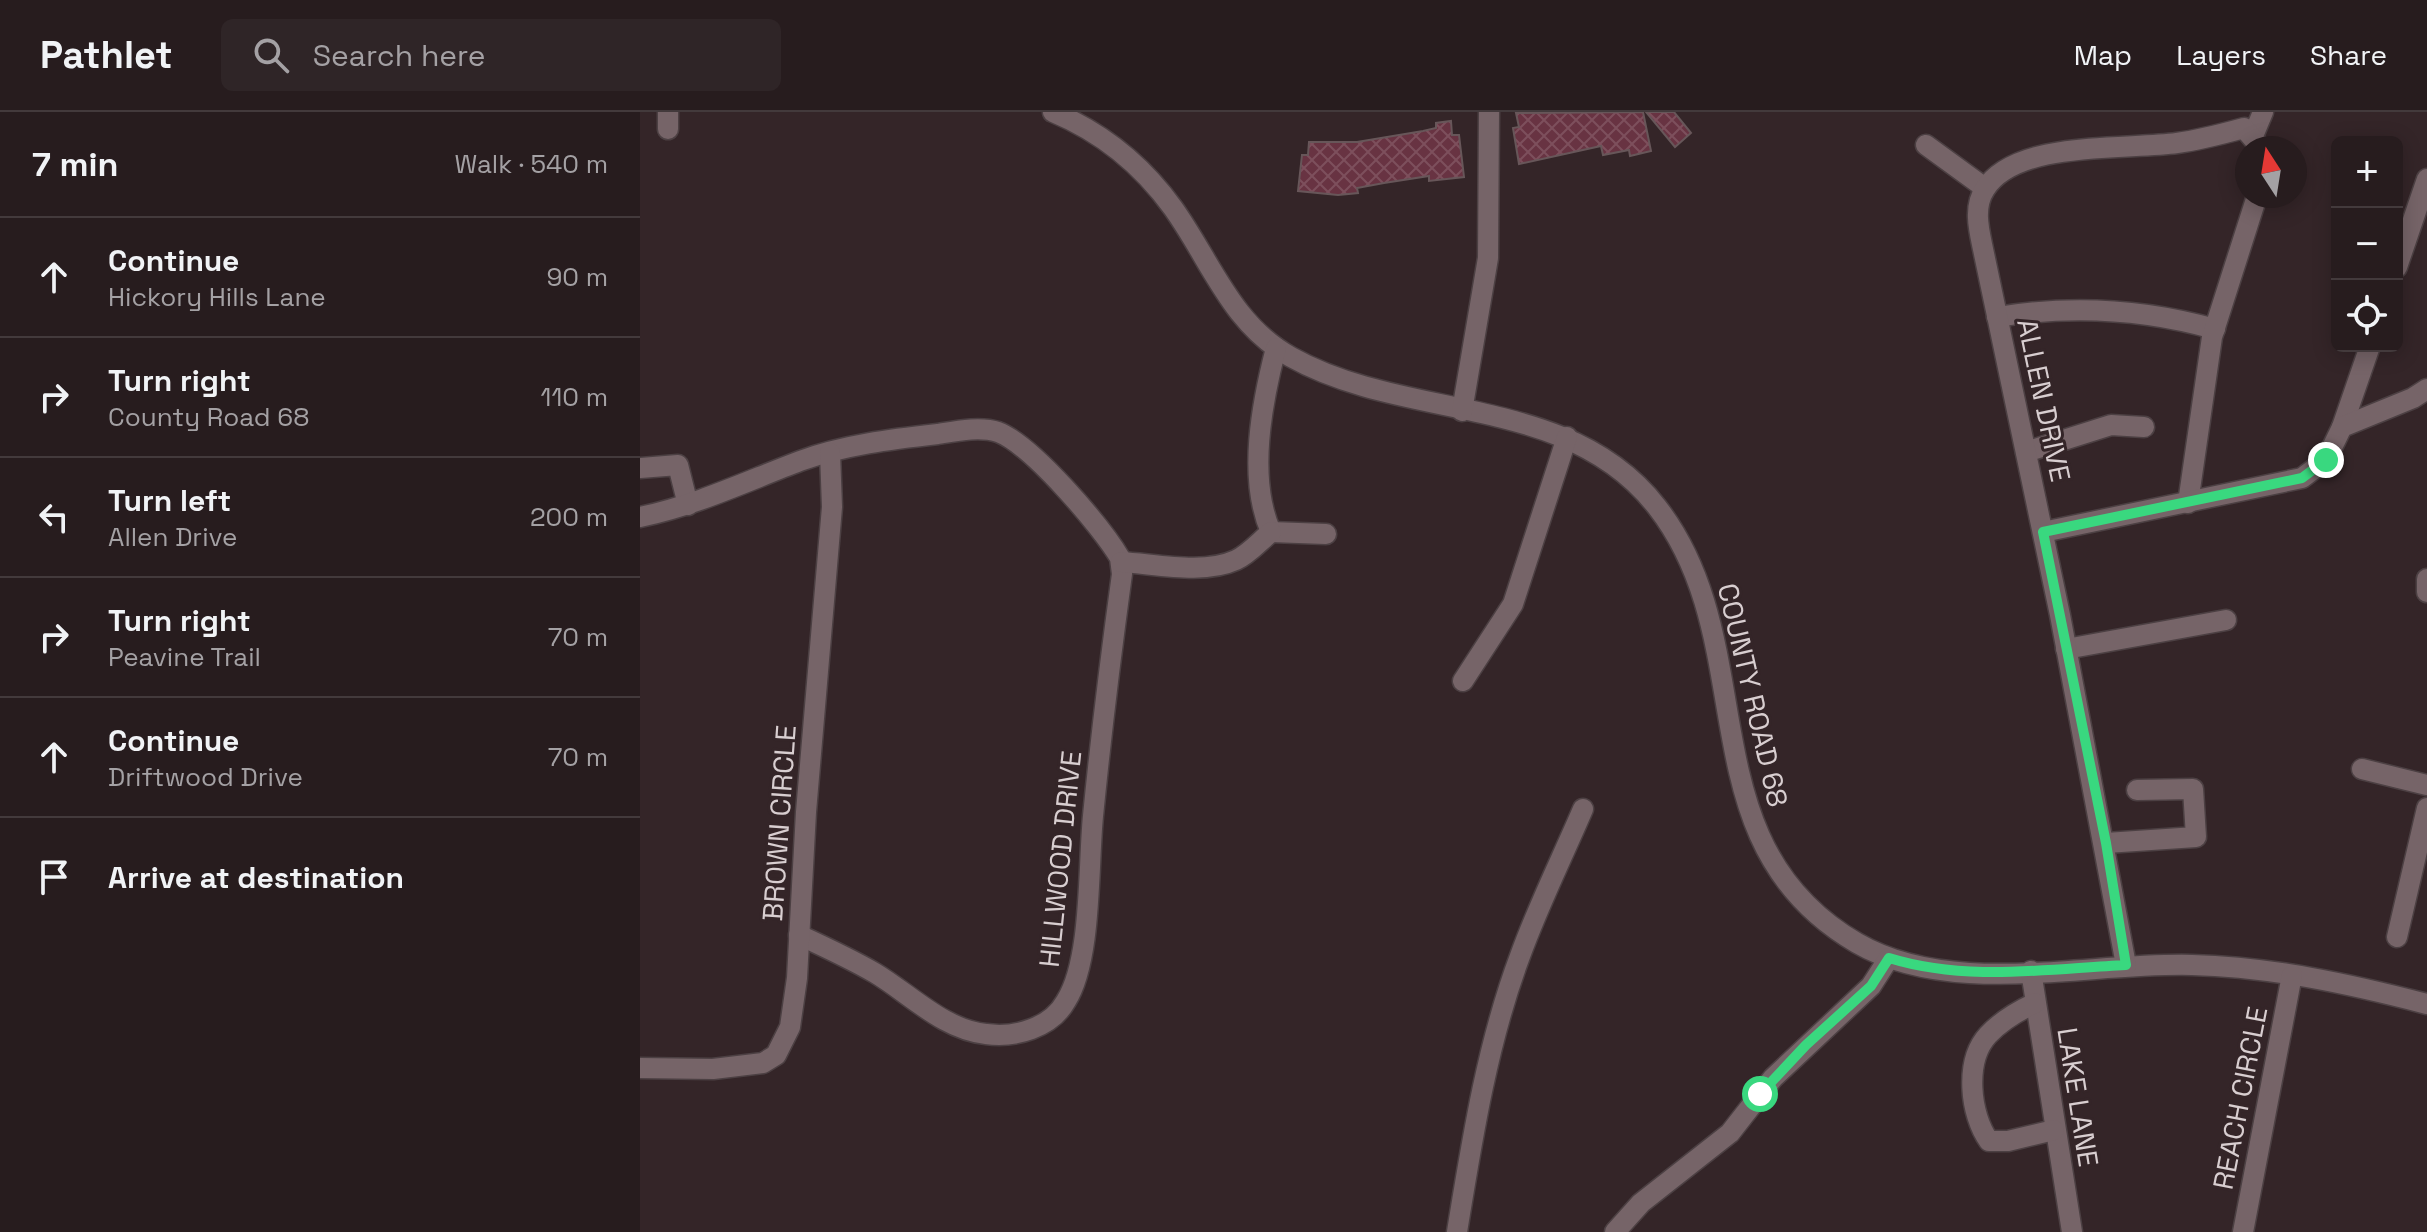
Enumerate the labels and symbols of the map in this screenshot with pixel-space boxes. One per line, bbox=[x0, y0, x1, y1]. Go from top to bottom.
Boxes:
north arrow bbox=[2235, 136, 2307, 208]
street label: ALLEN DRIVE bbox=[2009, 315, 2079, 485]
route end bbox=[2308, 442, 2344, 478]
street label: COUNTY ROAD 68 bbox=[1710, 580, 1796, 810]
street label: BROWN CIRCLE bbox=[754, 724, 804, 922]
street label: HILLWOOD DRIVE bbox=[1031, 749, 1089, 969]
street label: REACH CIRCLE bbox=[2205, 1003, 2275, 1193]
street label: LAKE LANE bbox=[2049, 1025, 2107, 1169]
route start bbox=[1742, 1076, 1778, 1112]

